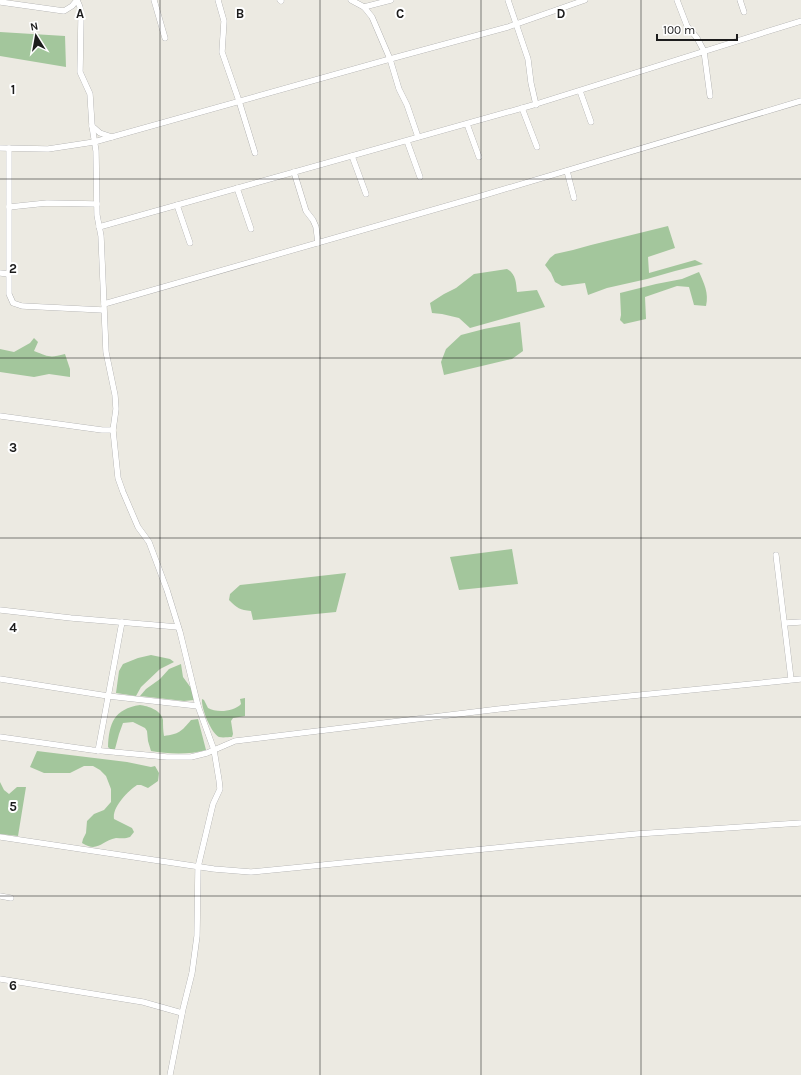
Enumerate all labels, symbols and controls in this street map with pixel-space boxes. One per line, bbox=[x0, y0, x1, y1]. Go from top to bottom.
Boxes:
text: A bbox=[76, 6, 84, 21]
text: B bbox=[236, 6, 244, 21]
text: C bbox=[396, 6, 404, 21]
text: D bbox=[557, 6, 566, 21]
north arrow bbox=[16, 16, 56, 56]
scale bar bbox=[657, 16, 737, 42]
text: N bbox=[29, 20, 39, 34]
text: 100 m bbox=[663, 23, 695, 37]
text: 1 bbox=[11, 82, 15, 97]
text: 2 bbox=[9, 261, 17, 276]
text: 3 bbox=[9, 440, 17, 455]
text: 4 bbox=[9, 620, 17, 635]
text: 5 bbox=[9, 799, 17, 814]
text: 6 bbox=[9, 978, 17, 993]

